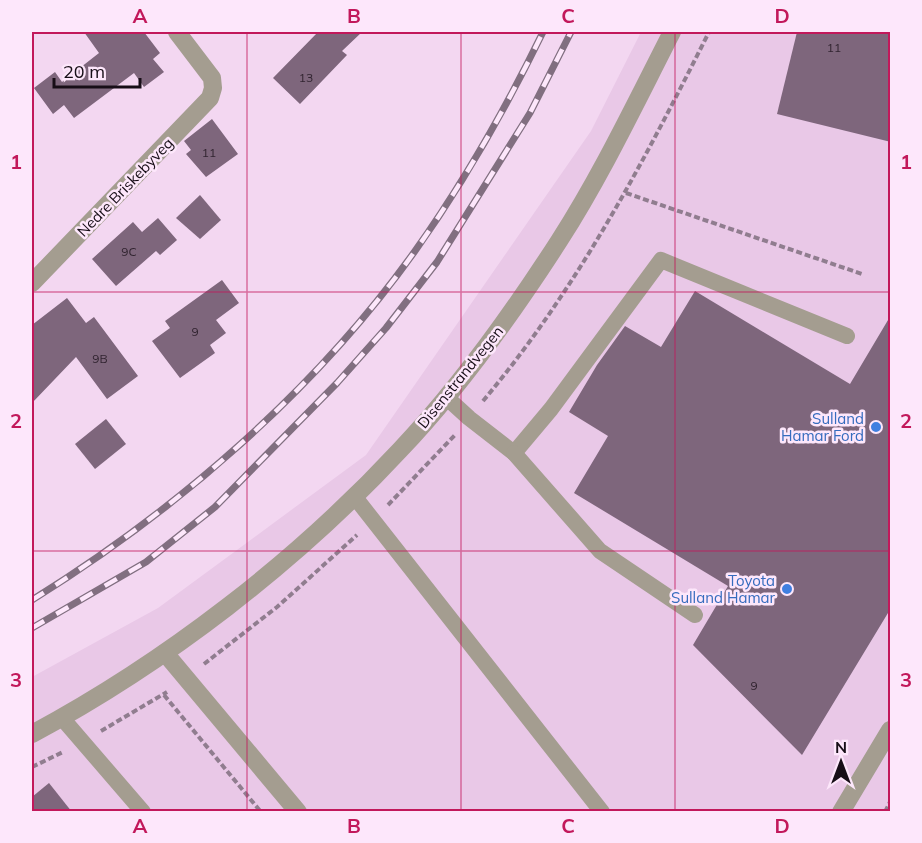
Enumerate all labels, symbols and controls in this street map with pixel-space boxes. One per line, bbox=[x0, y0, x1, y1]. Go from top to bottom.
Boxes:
text: A bbox=[133, 3, 148, 28]
text: B bbox=[347, 3, 361, 28]
text: C bbox=[561, 3, 575, 28]
text: D bbox=[774, 3, 790, 28]
house number: 11 bbox=[827, 40, 841, 55]
scale bar bbox=[54, 51, 140, 89]
text: 20 m bbox=[63, 60, 105, 83]
house number: 13 bbox=[299, 70, 313, 85]
street label: Nedre Briskebyveg bbox=[73, 134, 177, 240]
house number: 11 bbox=[202, 145, 216, 160]
text: 1 bbox=[10, 149, 22, 174]
text: 1 bbox=[900, 149, 912, 174]
house number: 9C bbox=[121, 244, 137, 259]
street label: Disenstrandvegen bbox=[413, 322, 507, 432]
house number: 9 bbox=[191, 324, 199, 339]
house number: 9B bbox=[92, 351, 108, 366]
text: 2 bbox=[10, 408, 22, 433]
text: 2 bbox=[900, 408, 912, 433]
place label: Sulland Hamar Ford bbox=[781, 409, 864, 445]
marker: Sulland Hamar Ford bbox=[869, 420, 883, 434]
place label: Toyota Sulland Hamar bbox=[671, 571, 776, 607]
marker: Toyota Sulland Hamar bbox=[780, 582, 794, 596]
text: 3 bbox=[10, 667, 22, 692]
text: 3 bbox=[900, 667, 912, 692]
house number: 9 bbox=[750, 678, 758, 693]
north arrow bbox=[811, 732, 871, 792]
text: N bbox=[835, 737, 847, 757]
text: A bbox=[133, 813, 148, 838]
text: B bbox=[347, 813, 361, 838]
text: C bbox=[561, 813, 575, 838]
text: D bbox=[774, 813, 790, 838]

